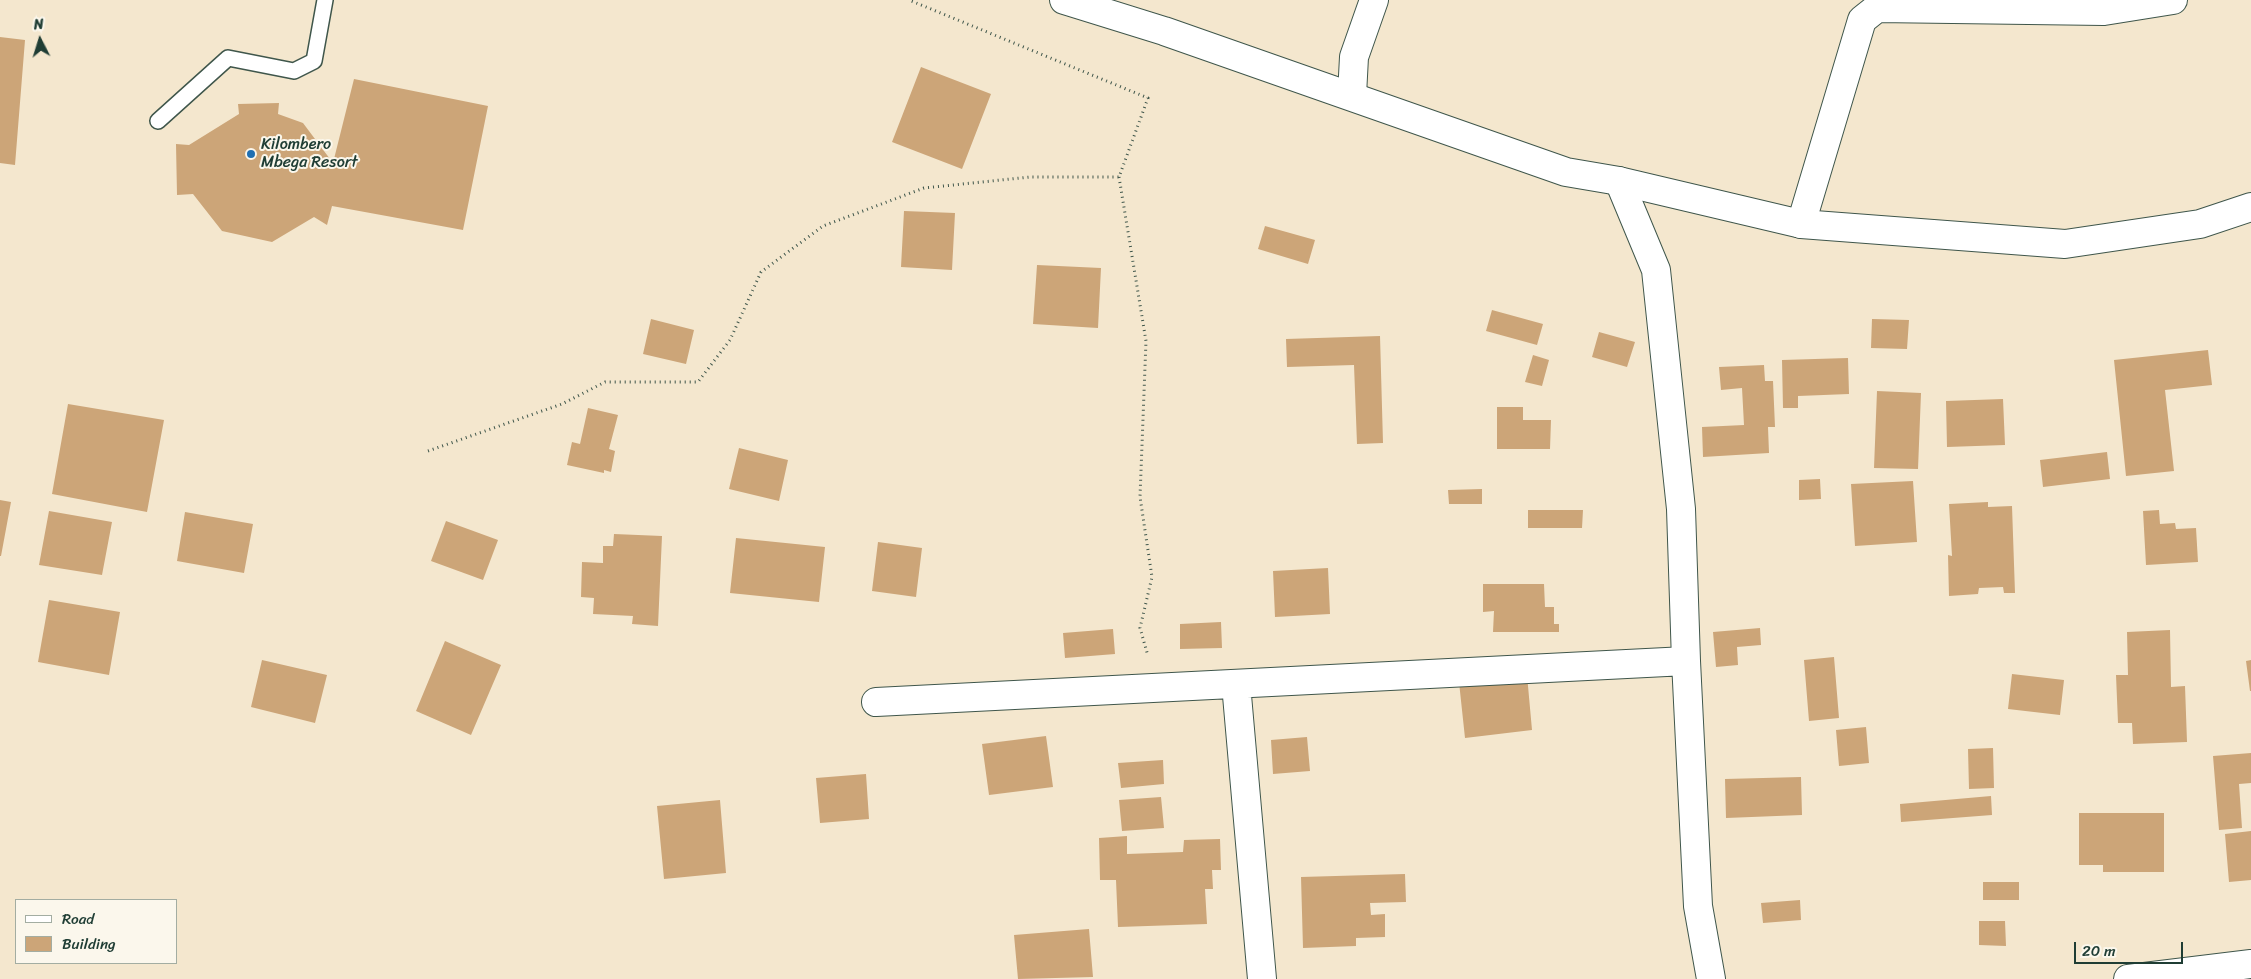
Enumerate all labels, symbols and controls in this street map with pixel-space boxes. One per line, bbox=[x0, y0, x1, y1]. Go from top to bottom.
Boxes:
text: N bbox=[33, 12, 45, 37]
north arrow bbox=[15, 15, 65, 65]
place label: Kilombero Mbega Resort bbox=[261, 135, 358, 173]
marker: Kilombero Mbega Resort bbox=[245, 148, 257, 160]
legend bbox=[15, 899, 178, 964]
text: Road bbox=[62, 906, 94, 932]
text: Building bbox=[62, 931, 116, 957]
scale bar bbox=[2076, 932, 2185, 964]
text: 20 m bbox=[2082, 938, 2116, 964]

